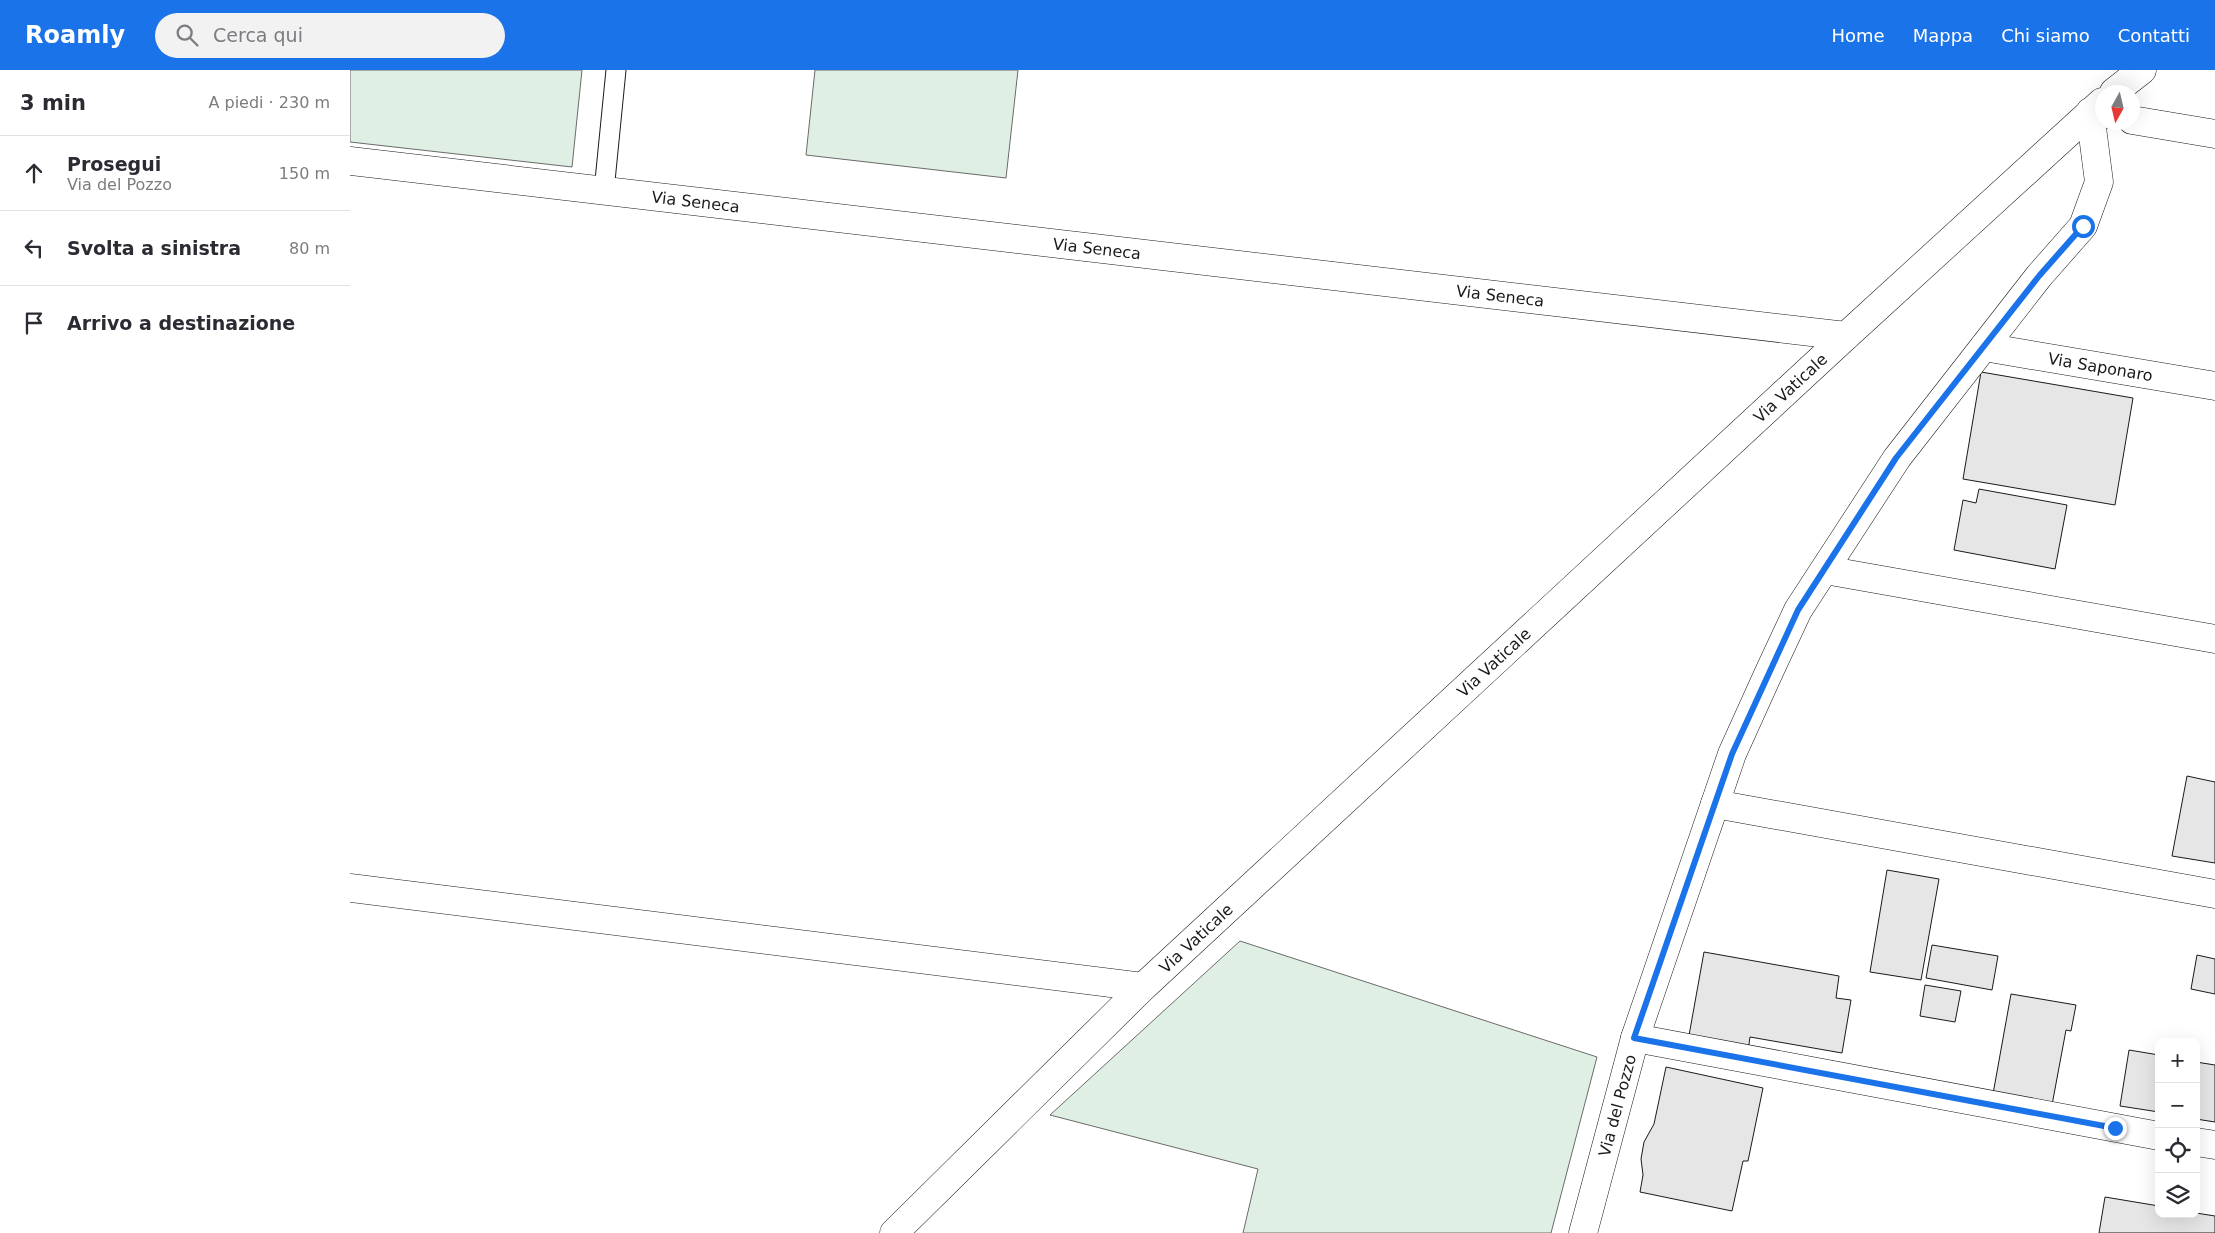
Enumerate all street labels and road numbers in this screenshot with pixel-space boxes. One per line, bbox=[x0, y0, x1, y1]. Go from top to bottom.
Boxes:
street label: Via Seneca bbox=[651, 187, 741, 216]
street label: Via Seneca bbox=[1052, 234, 1142, 263]
street label: Via Seneca bbox=[1455, 281, 1545, 310]
street label: Via Saponaro bbox=[2047, 348, 2154, 385]
street label: Via Vaticale bbox=[1750, 349, 1831, 426]
street label: Via Vaticale bbox=[1453, 624, 1534, 701]
street label: Via Vaticale bbox=[1155, 899, 1236, 977]
street label: Via del Pozzo bbox=[1594, 1052, 1640, 1159]

